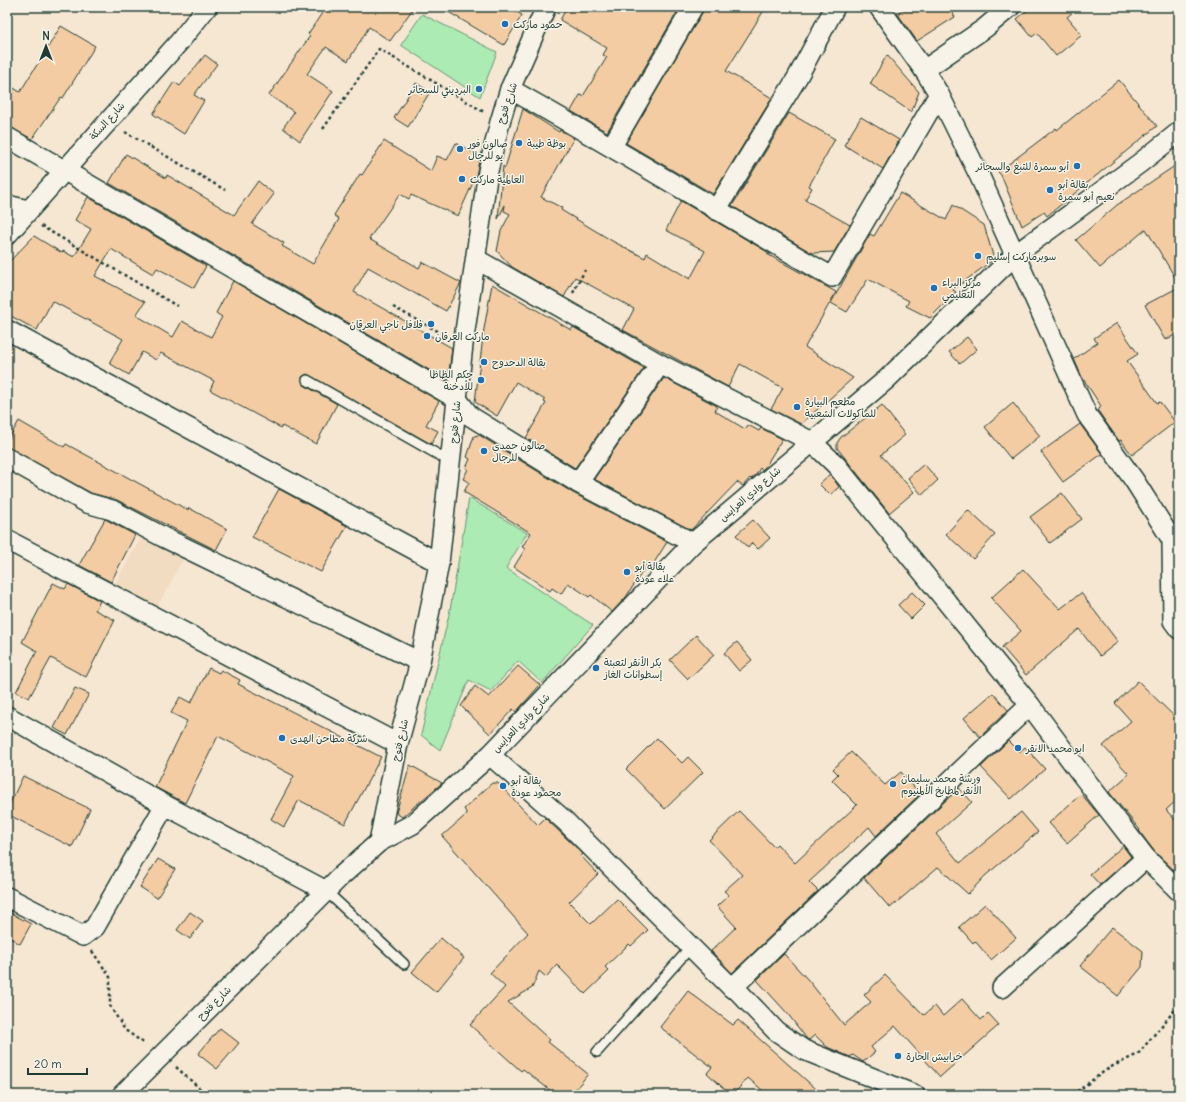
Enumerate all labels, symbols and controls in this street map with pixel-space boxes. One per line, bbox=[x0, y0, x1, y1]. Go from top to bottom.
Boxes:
place label: حمود ماركت bbox=[513, 18, 563, 31]
marker: حمود ماركت bbox=[500, 19, 510, 29]
north arrow bbox=[26, 26, 66, 66]
text: N bbox=[42, 29, 50, 43]
street label: شارع فتوح bbox=[494, 80, 521, 126]
place label: البرديني للسجائر bbox=[408, 83, 471, 99]
marker: البرديني للسجائر bbox=[474, 84, 484, 94]
street label: شارع السكة bbox=[87, 99, 128, 143]
place label: صالون فور يو للرجال bbox=[467, 137, 508, 162]
place label: بوظة طيبة bbox=[527, 137, 566, 150]
marker: بوظة طيبة bbox=[514, 138, 524, 148]
marker: صالون فور يو للرجال bbox=[455, 144, 465, 154]
place label: أبو سمرة للتبغ والسجائر bbox=[975, 160, 1070, 174]
marker: أبو سمرة للتبغ والسجائر bbox=[1072, 161, 1082, 171]
place label: العالمية ماركت bbox=[470, 173, 524, 186]
marker: العالمية ماركت bbox=[457, 174, 467, 184]
place label: بقالة أبو نعيم أبو سمرة bbox=[1057, 178, 1115, 204]
marker: بقالة أبو نعيم أبو سمرة bbox=[1045, 185, 1055, 195]
place label: سوبرماركت إسليم bbox=[986, 250, 1057, 264]
marker: سوبرماركت إسليم bbox=[973, 251, 983, 261]
place label: مركز البراء التعليمي bbox=[942, 276, 981, 304]
marker: مركز البراء التعليمي bbox=[929, 283, 939, 293]
place label: فلافل ناجي العرقان bbox=[350, 318, 423, 334]
marker: فلافل ناجي العرقان bbox=[426, 319, 436, 329]
place label: ماركت العرقان bbox=[435, 330, 490, 343]
marker: ماركت العرقان bbox=[422, 331, 432, 341]
place label: بقالة الدحدوح bbox=[492, 356, 546, 370]
marker: بقالة الدحدوح bbox=[479, 357, 489, 367]
place label: حكم الظاظا للأدخنة bbox=[430, 368, 473, 393]
marker: حكم الظاظا للأدخنة bbox=[476, 375, 486, 385]
place label: مطعم البيارة للمأكولات الشعبية bbox=[805, 395, 876, 420]
street label: شارع فتوح bbox=[447, 400, 464, 444]
marker: مطعم البيارة للمأكولات الشعبية bbox=[792, 402, 802, 412]
place label: صالون حمدي للرجال bbox=[492, 439, 545, 464]
marker: صالون حمدي للرجال bbox=[479, 446, 489, 456]
street label: شارع وادي العرايس bbox=[717, 464, 785, 526]
place label: بقالة أبو علاء عودة bbox=[634, 560, 674, 585]
marker: بقالة أبو علاء عودة bbox=[622, 567, 632, 577]
place label: بكر الأنقر لتعبئة إسطوانات الغاز bbox=[603, 656, 663, 682]
marker: بكر الأنقر لتعبئة إسطوانات الغاز bbox=[591, 663, 601, 673]
street label: شارع وادي العرايس bbox=[490, 691, 554, 757]
street label: شارع فتوح bbox=[389, 717, 412, 763]
place label: شركة مطاحن الهدى bbox=[290, 732, 368, 745]
marker: شركة مطاحن الهدى bbox=[277, 733, 287, 743]
place label: ابو محمد الانقر bbox=[1025, 742, 1084, 755]
marker: ابو محمد الانقر bbox=[1013, 743, 1023, 753]
place label: ورشة محمد سليمان الأنقر لمطابخ الألمنيوم bbox=[901, 772, 981, 798]
place label: بقالة أبو محمود عودة bbox=[510, 774, 561, 799]
marker: ورشة محمد سليمان الأنقر لمطابخ الألمنيوم bbox=[888, 779, 898, 789]
marker: بقالة أبو محمود عودة bbox=[498, 781, 508, 791]
street label: شارع فتوح bbox=[194, 983, 235, 1023]
scale bar bbox=[28, 1050, 87, 1076]
place label: خرابيش الحارة bbox=[906, 1050, 963, 1063]
marker: خرابيش الحارة bbox=[893, 1051, 903, 1061]
text: 20 m bbox=[34, 1056, 62, 1071]

